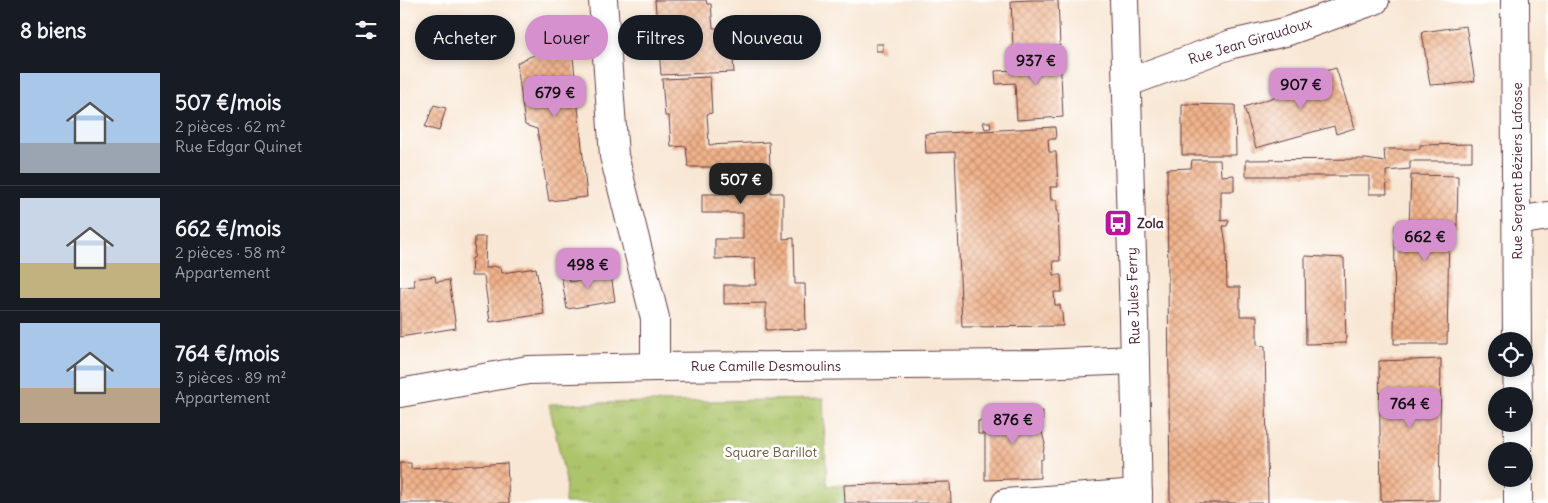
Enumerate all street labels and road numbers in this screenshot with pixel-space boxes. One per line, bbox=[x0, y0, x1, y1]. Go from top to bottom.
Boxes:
street label: Rue Jean Giraudoux bbox=[1186, 14, 1314, 68]
street label: Rue Sergent Béziers Lafosse bbox=[1508, 82, 1526, 260]
street label: Rue Jules Ferry bbox=[1122, 247, 1144, 345]
street label: Rue Camille Desmoulins bbox=[691, 357, 841, 375]

